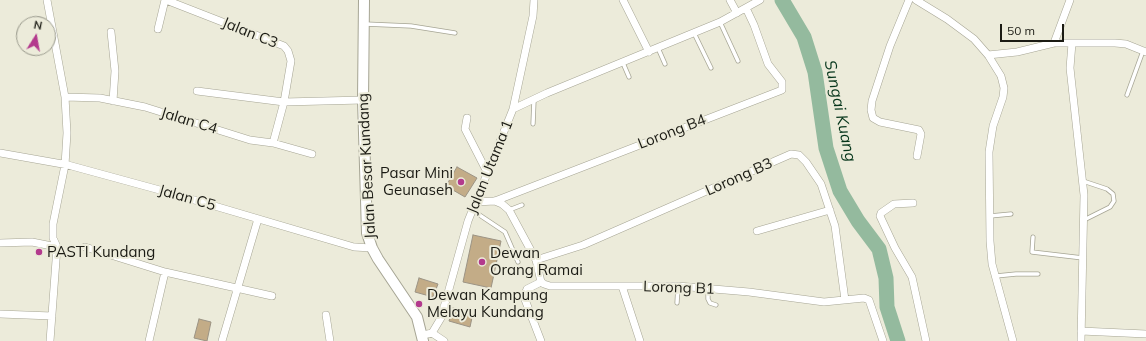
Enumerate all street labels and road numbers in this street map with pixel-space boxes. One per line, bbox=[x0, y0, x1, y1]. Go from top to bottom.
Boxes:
street label: Jalan C3 bbox=[220, 14, 280, 52]
street label: Jalan Besar Kundang bbox=[354, 93, 380, 239]
street label: Jalan C4 bbox=[158, 104, 220, 138]
street label: Lorong B4 bbox=[635, 111, 709, 153]
street label: Jalan Utama 1 bbox=[463, 118, 517, 216]
street label: Lorong B3 bbox=[703, 154, 775, 200]
street label: Jalan C5 bbox=[156, 181, 218, 215]
street label: Lorong B1 bbox=[643, 278, 715, 298]

